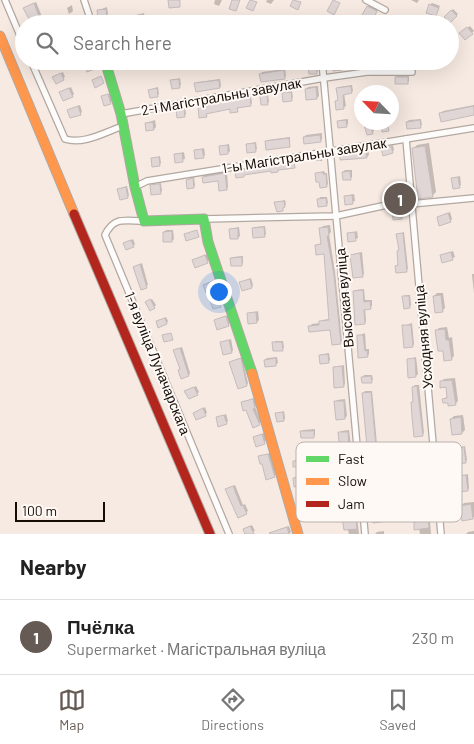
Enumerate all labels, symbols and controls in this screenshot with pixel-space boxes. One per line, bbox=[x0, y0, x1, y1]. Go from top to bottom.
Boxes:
search box bbox=[15, 15, 459, 70]
icon: search bbox=[33, 29, 61, 57]
text: Search here bbox=[73, 31, 172, 54]
street label: 2-і Магістральны завулак bbox=[140, 73, 303, 118]
north arrow bbox=[354, 85, 399, 130]
street label: 1-ы Магістральны завулак bbox=[221, 133, 388, 176]
pin: 1 bbox=[384, 180, 416, 218]
street label: Высокая вуліца bbox=[331, 247, 357, 348]
your location bbox=[206, 279, 232, 305]
street label: Усходняя вуліца bbox=[410, 284, 436, 390]
street label: 1-я вуліца Луначарскага bbox=[122, 289, 195, 437]
legend bbox=[296, 442, 462, 522]
text: Fast bbox=[338, 450, 364, 467]
text: Slow bbox=[338, 472, 367, 489]
text: Jam bbox=[338, 495, 365, 512]
scale bar bbox=[15, 499, 105, 522]
text: 100 m bbox=[22, 502, 57, 519]
text: Nearby bbox=[20, 554, 86, 579]
text: Пчёлка bbox=[67, 615, 134, 638]
text: 1 bbox=[33, 628, 39, 647]
text: 230 m bbox=[412, 628, 454, 647]
text: Supermarket · Магістральная вуліца bbox=[67, 639, 326, 658]
tab: Map bbox=[58, 686, 86, 733]
tab: Directions bbox=[201, 686, 264, 733]
tab: Saved bbox=[379, 686, 416, 733]

